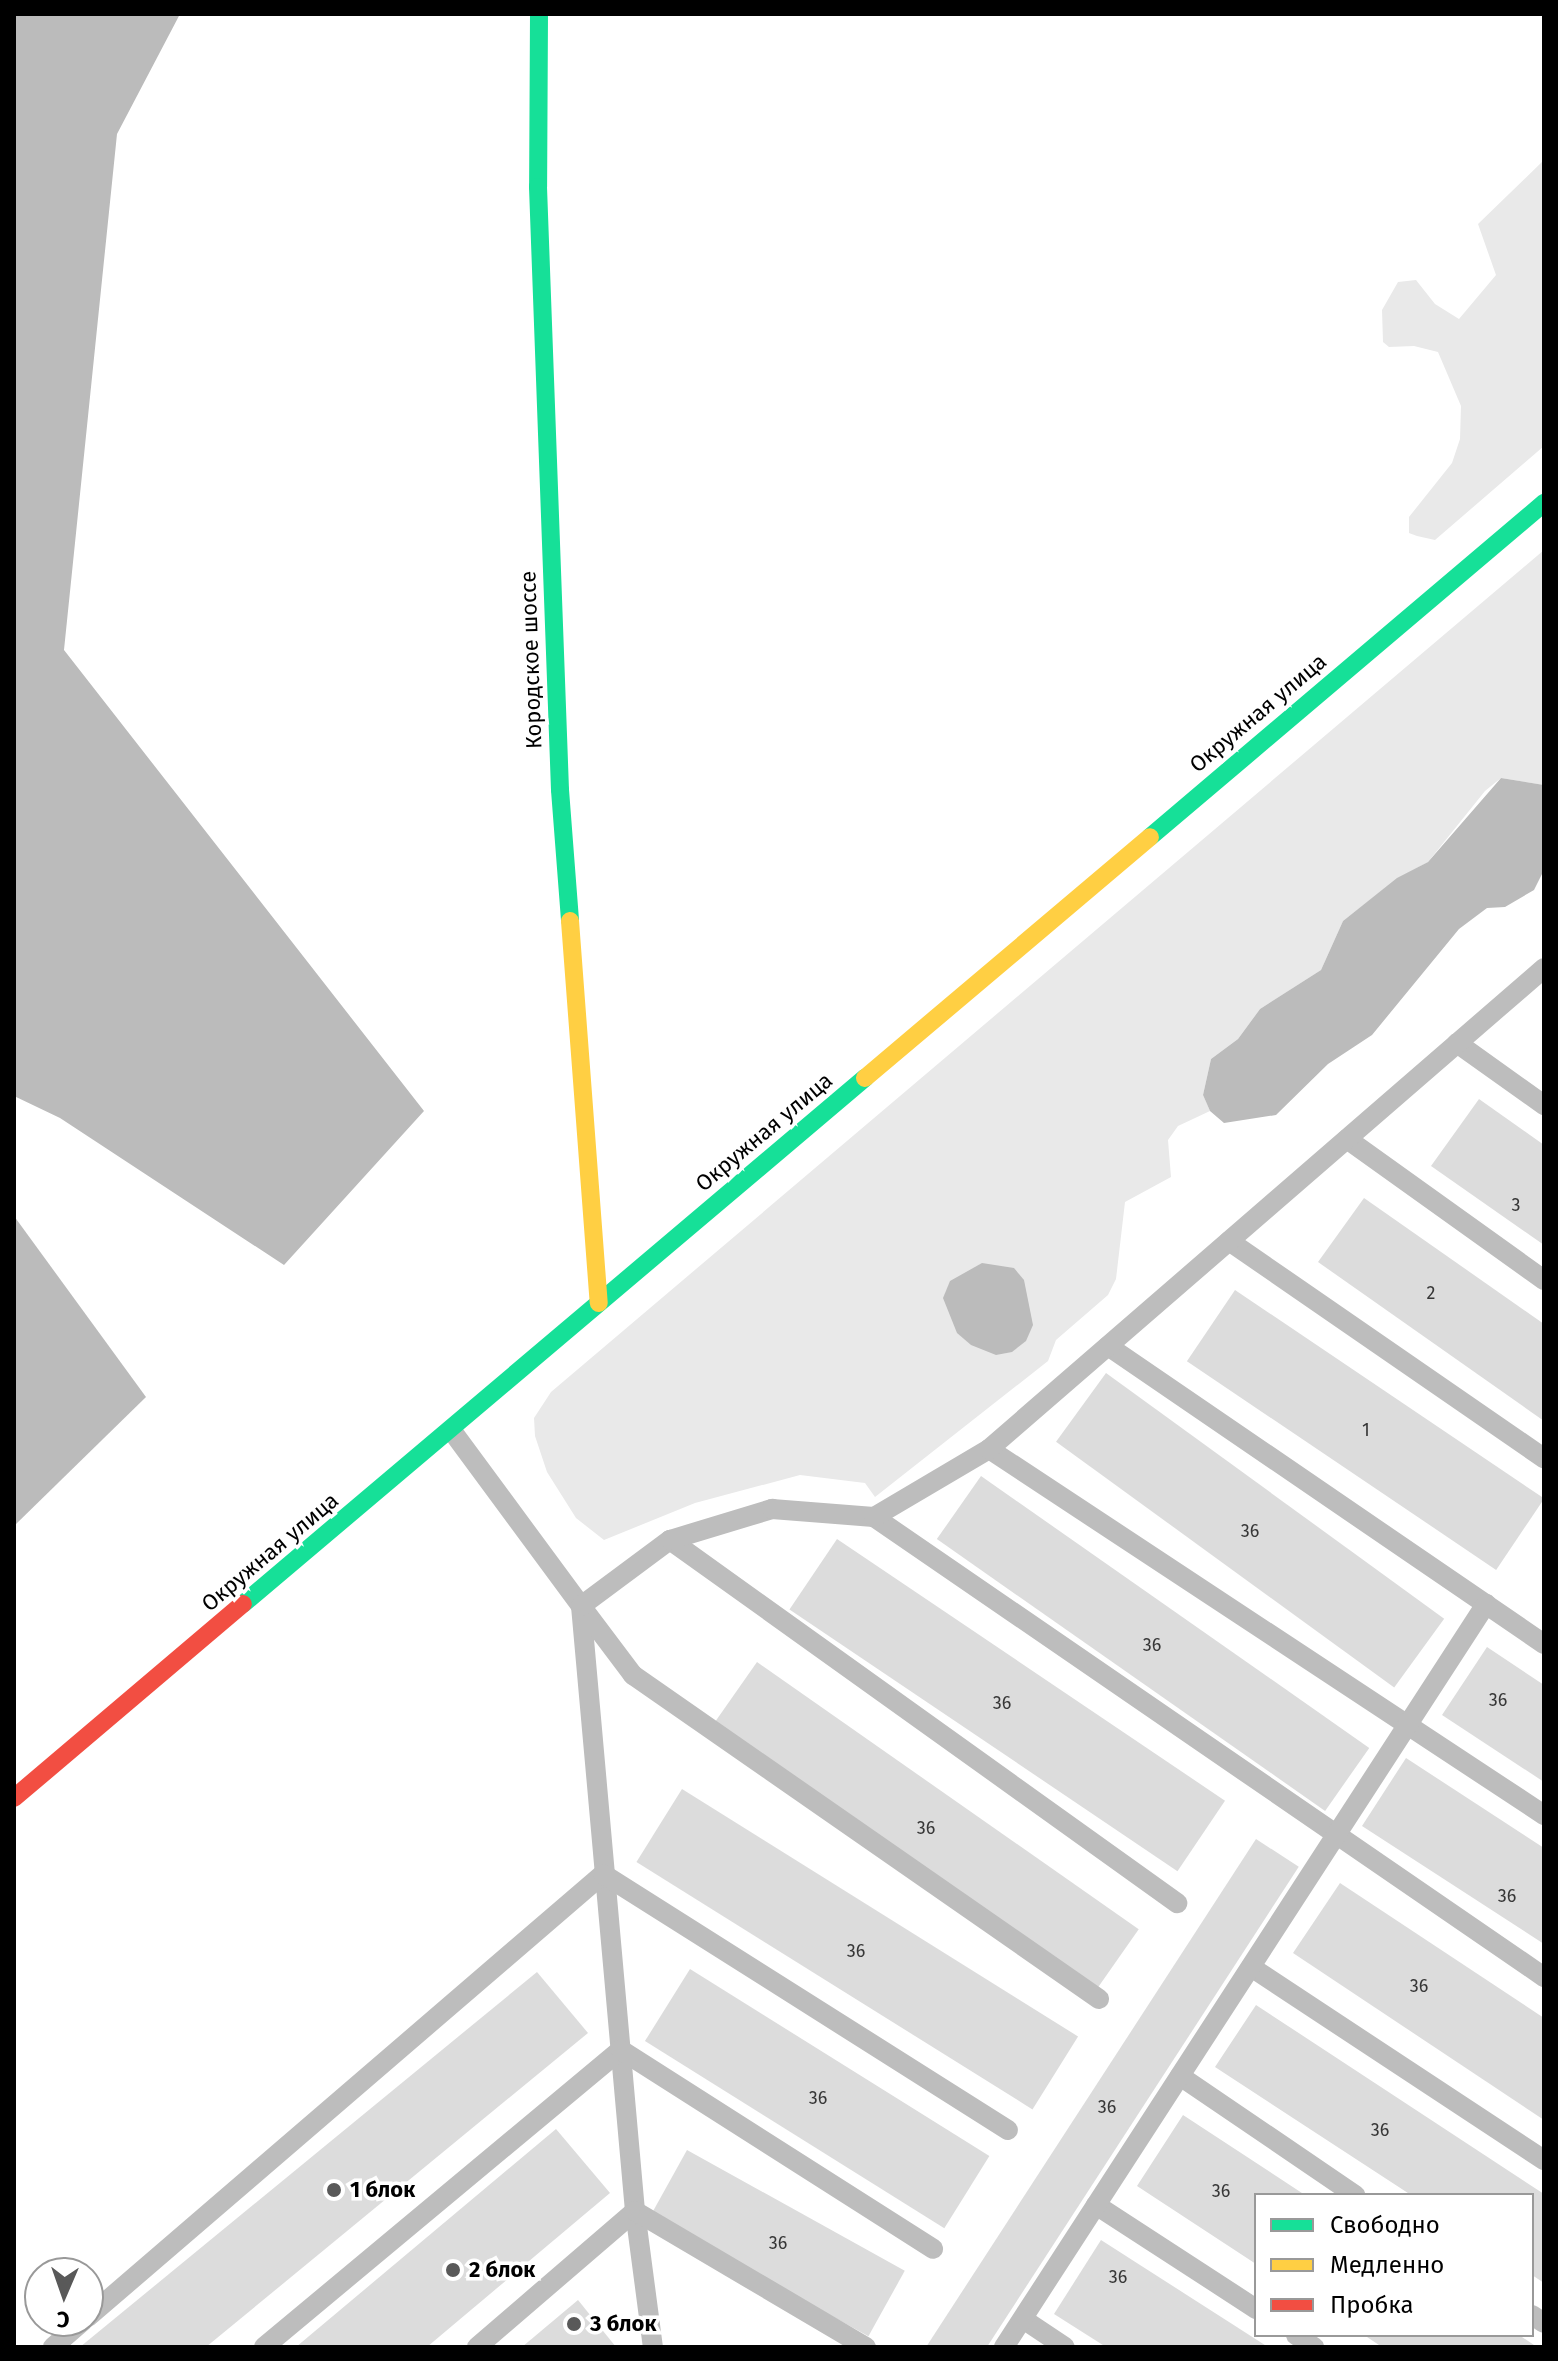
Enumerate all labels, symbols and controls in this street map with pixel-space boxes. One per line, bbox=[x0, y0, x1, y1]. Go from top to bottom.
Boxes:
street label: Кородское шоссе bbox=[515, 570, 547, 750]
street label: Окружная улица bbox=[1184, 648, 1332, 778]
street label: Окружная улица bbox=[690, 1067, 838, 1197]
house number: 3 bbox=[1512, 1194, 1520, 1216]
house number: 2 bbox=[1427, 1282, 1435, 1304]
house number: 1 bbox=[1362, 1419, 1370, 1441]
street label: Окружная улица bbox=[196, 1487, 344, 1617]
house number: 36 bbox=[1241, 1520, 1259, 1542]
house number: 36 bbox=[1143, 1634, 1161, 1656]
house number: 36 bbox=[1489, 1689, 1507, 1711]
house number: 36 bbox=[993, 1692, 1011, 1714]
house number: 36 bbox=[917, 1817, 935, 1839]
house number: 36 bbox=[1498, 1885, 1516, 1907]
house number: 36 bbox=[847, 1940, 865, 1962]
house number: 36 bbox=[1410, 1975, 1428, 1997]
house number: 36 bbox=[809, 2087, 827, 2109]
house number: 36 bbox=[1098, 2096, 1116, 2118]
house number: 36 bbox=[1371, 2119, 1389, 2141]
place label: 1 блок bbox=[350, 2177, 415, 2203]
house number: 36 bbox=[1212, 2180, 1230, 2202]
marker: 1 блок bbox=[325, 2181, 343, 2199]
legend bbox=[1254, 2193, 1534, 2337]
text: Свободно bbox=[1330, 2211, 1440, 2239]
house number: 36 bbox=[769, 2232, 787, 2254]
text: Медленно bbox=[1330, 2251, 1444, 2279]
north arrow bbox=[24, 2257, 104, 2337]
place label: 2 блок bbox=[469, 2257, 535, 2283]
marker: 2 блок bbox=[444, 2261, 462, 2279]
house number: 36 bbox=[1109, 2266, 1127, 2288]
text: Пробка bbox=[1330, 2291, 1414, 2319]
text: С bbox=[56, 2306, 70, 2333]
place label: 3 блок bbox=[590, 2311, 656, 2337]
marker: 3 блок bbox=[565, 2315, 583, 2333]

